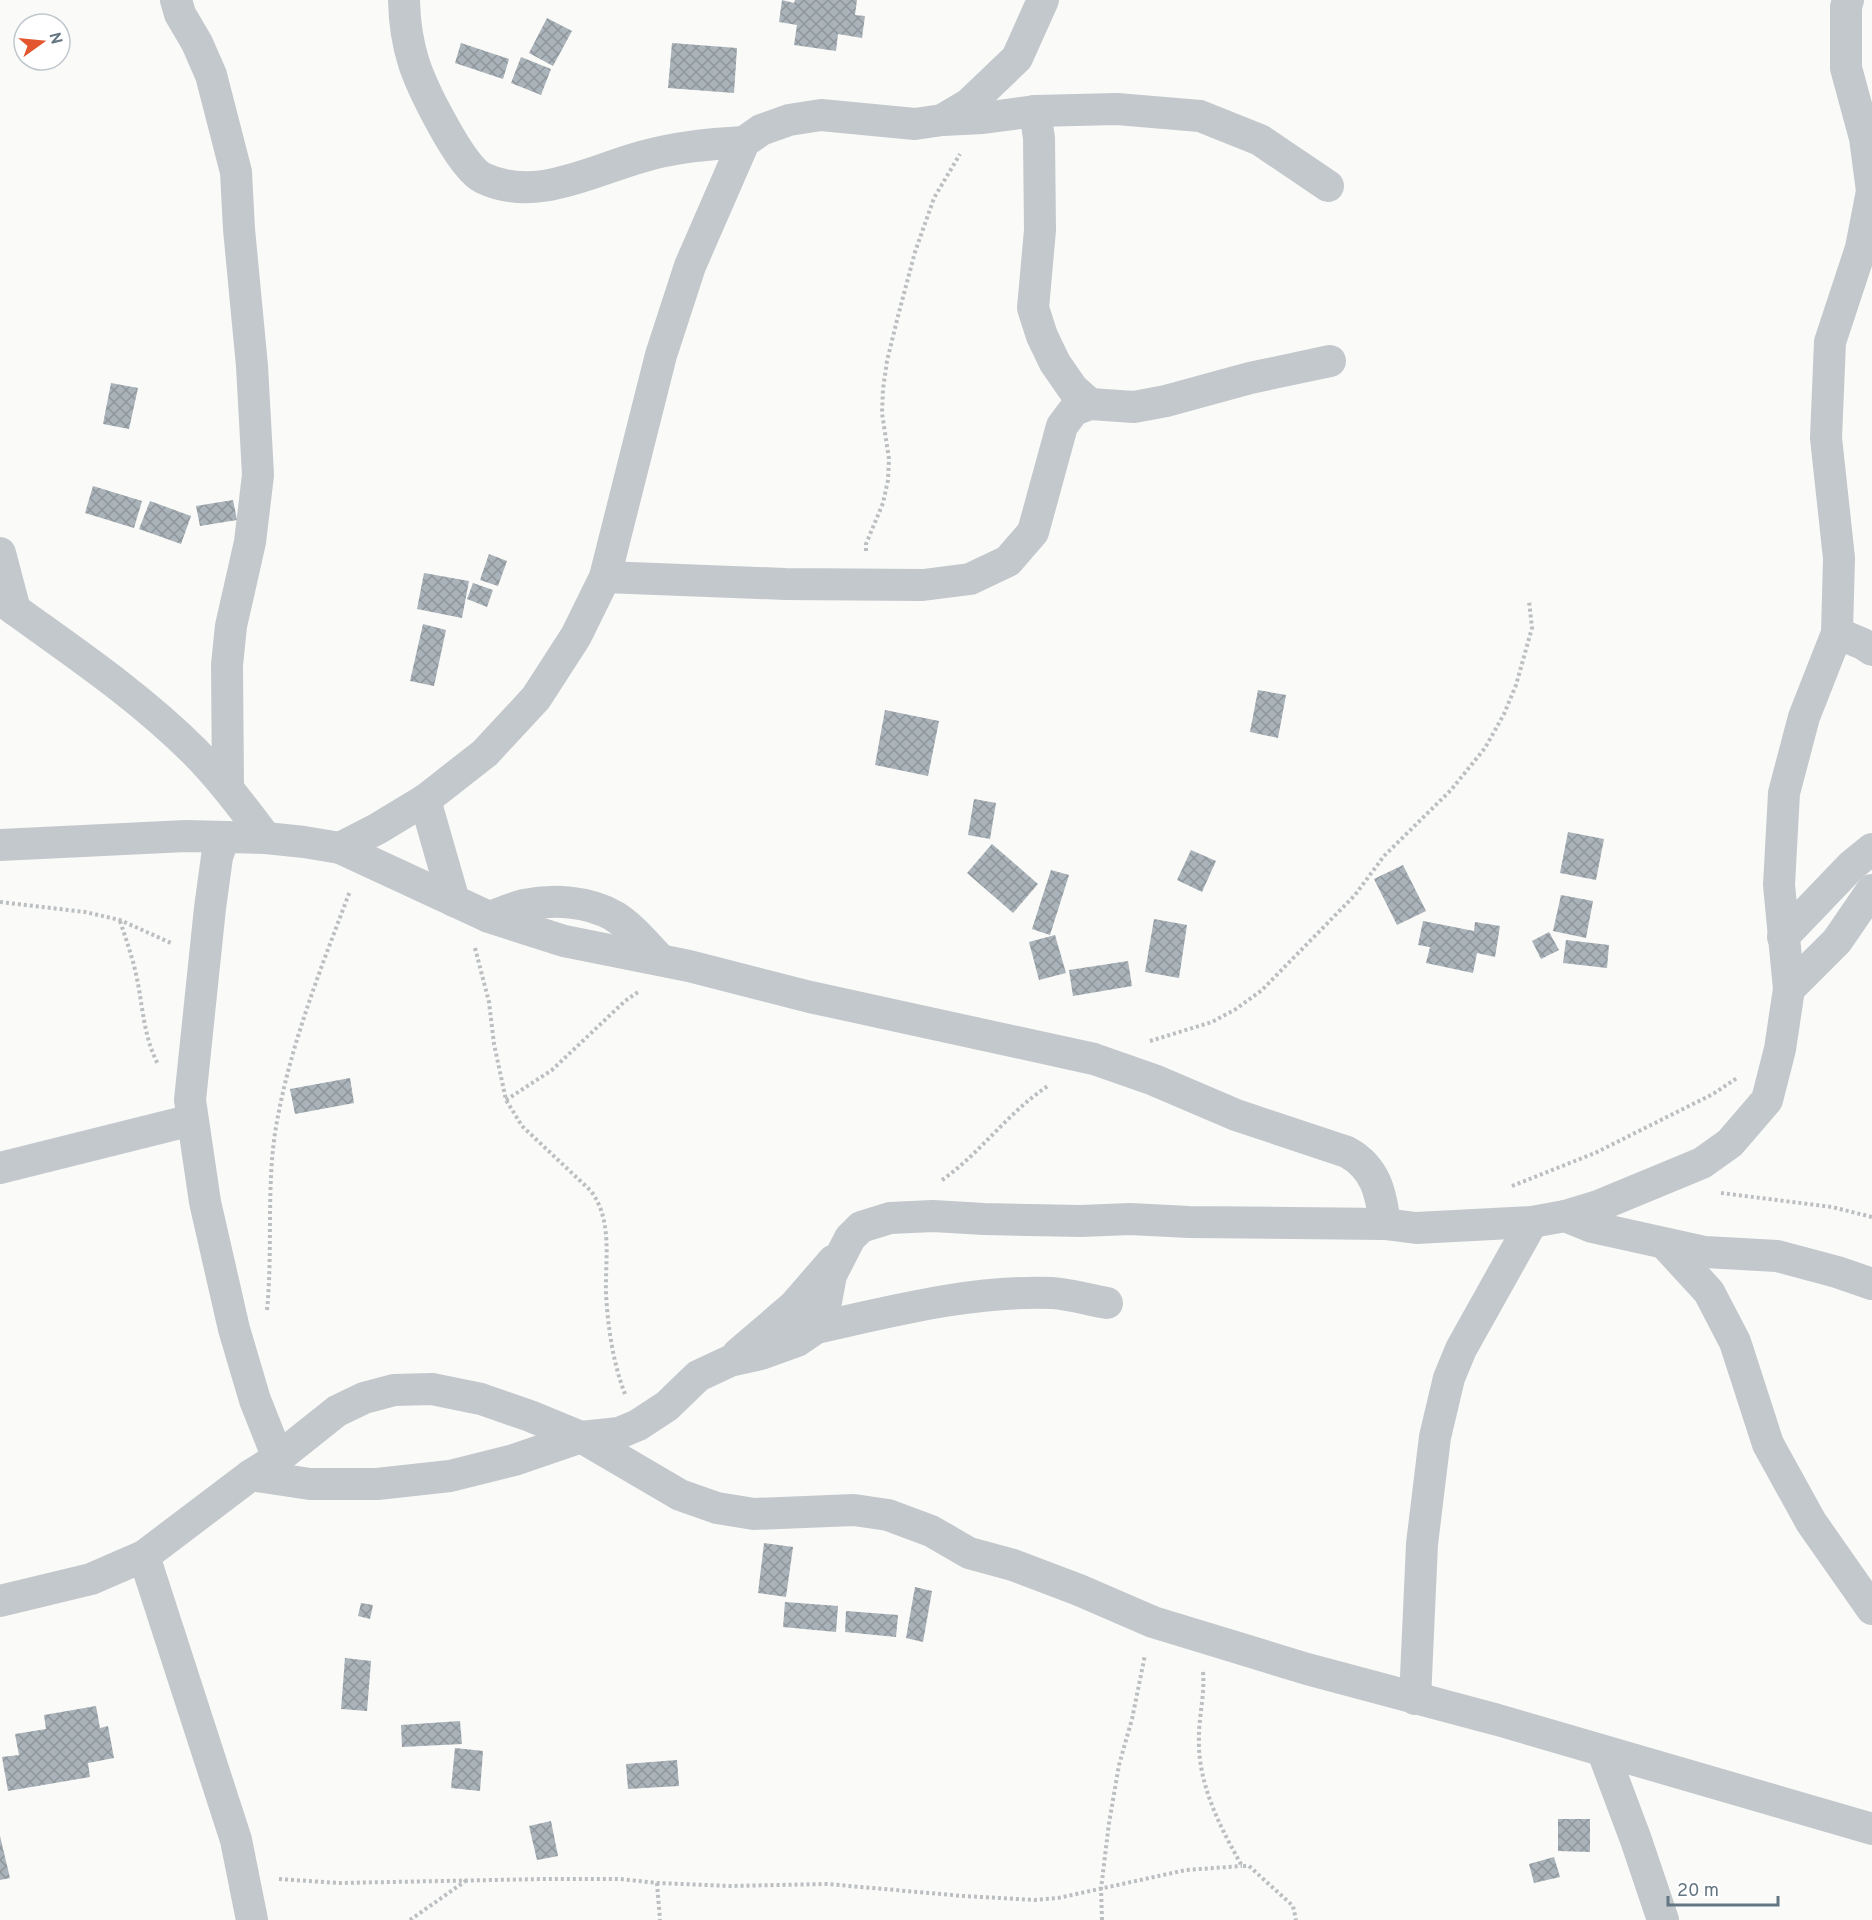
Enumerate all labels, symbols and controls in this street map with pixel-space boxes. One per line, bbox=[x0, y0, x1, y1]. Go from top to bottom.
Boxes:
north arrow bbox=[12, 12, 72, 72]
text: N bbox=[43, 30, 66, 47]
scale bar bbox=[1668, 1869, 1778, 1907]
text: 20 m bbox=[1677, 1880, 1719, 1903]

